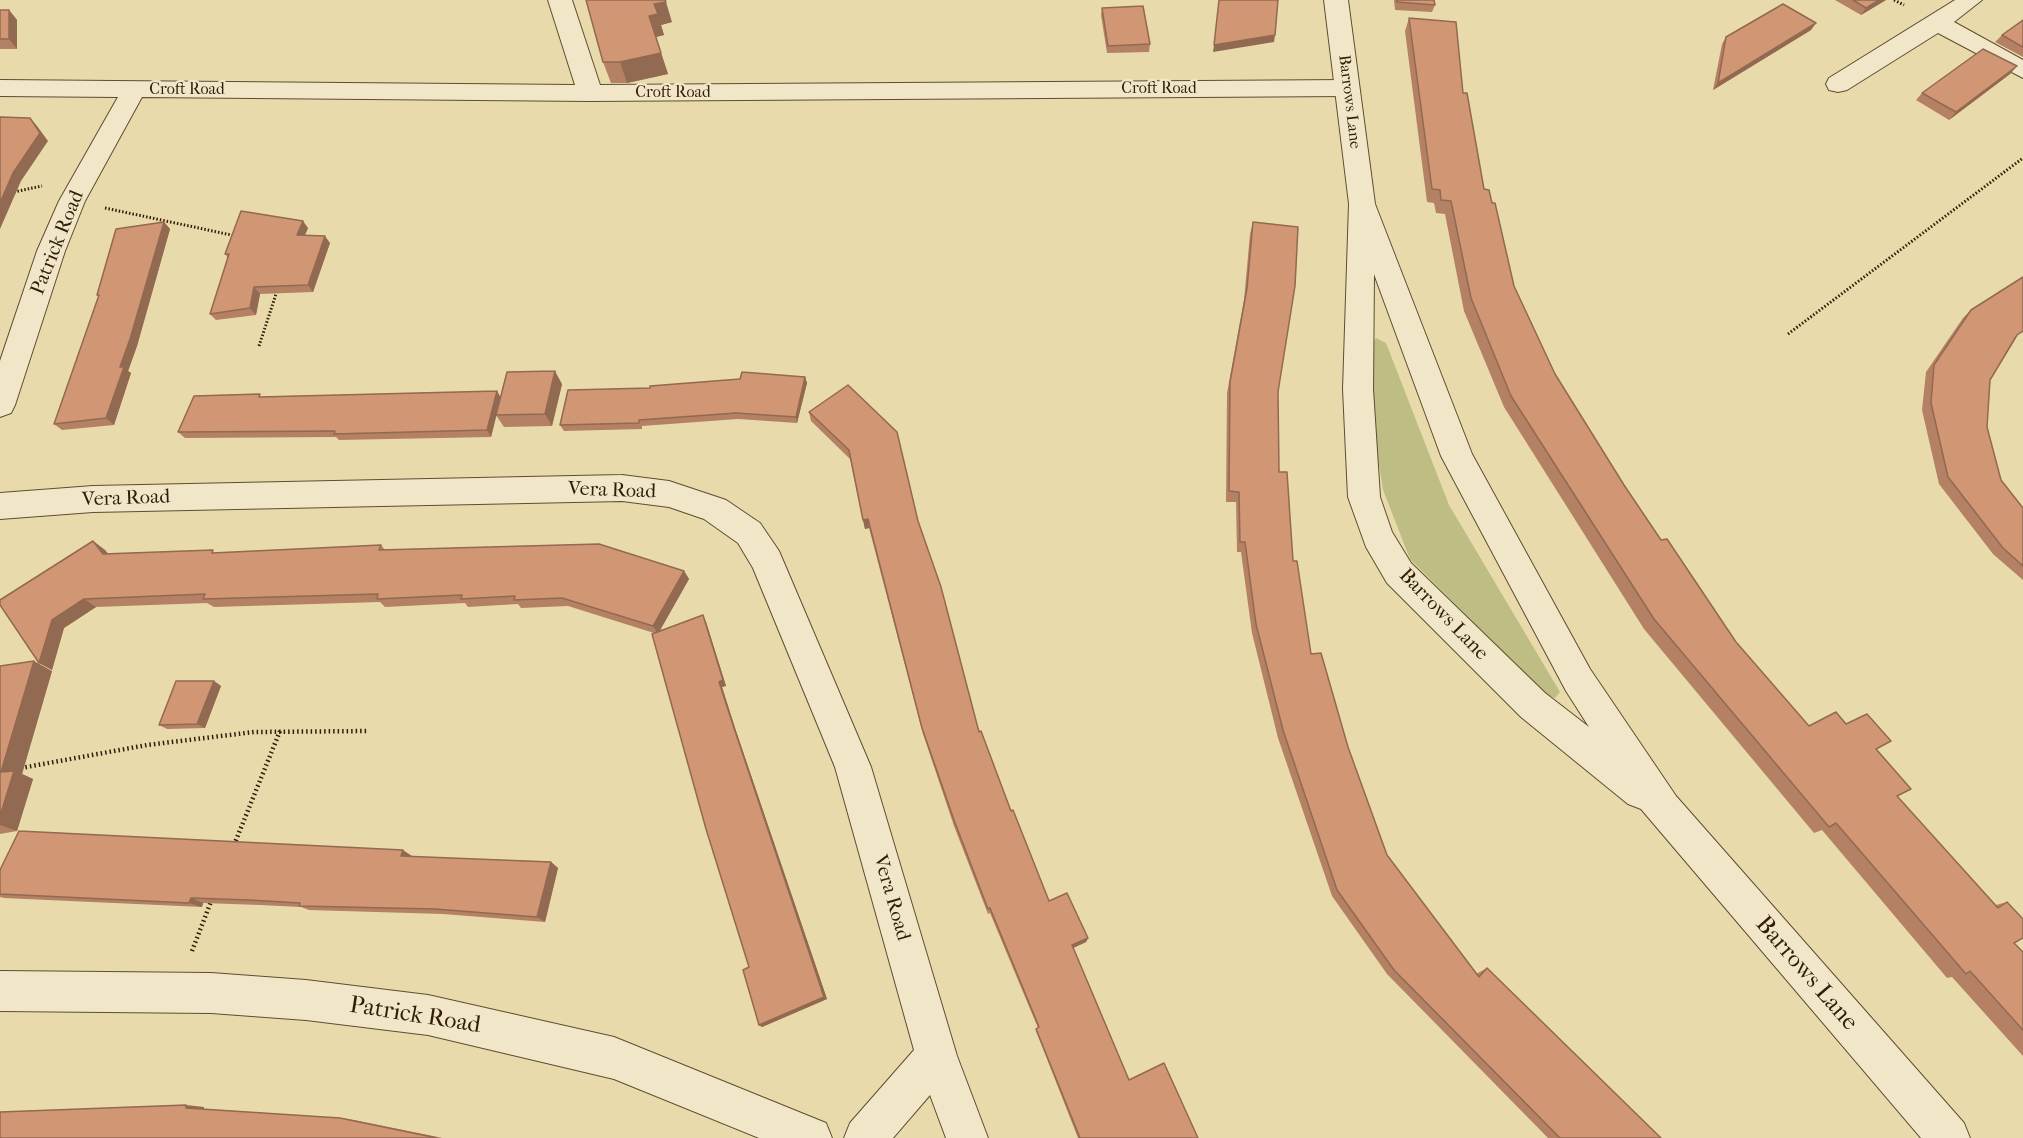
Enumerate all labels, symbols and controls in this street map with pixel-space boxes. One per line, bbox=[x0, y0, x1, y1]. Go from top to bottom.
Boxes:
street label: Barrows Lane bbox=[1334, 54, 1364, 150]
street label: Croft Road bbox=[1121, 79, 1197, 99]
street label: Croft Road bbox=[149, 80, 225, 100]
street label: Croft Road bbox=[635, 83, 711, 103]
street label: Patrick Road bbox=[26, 187, 90, 299]
street label: Vera Road bbox=[567, 477, 657, 505]
street label: Vera Road bbox=[81, 485, 171, 513]
street label: Barrows Lane bbox=[1393, 564, 1493, 666]
street label: Vera Road bbox=[867, 852, 915, 944]
street label: Barrows Lane bbox=[1749, 911, 1863, 1037]
street label: Patrick Road bbox=[347, 991, 483, 1041]

